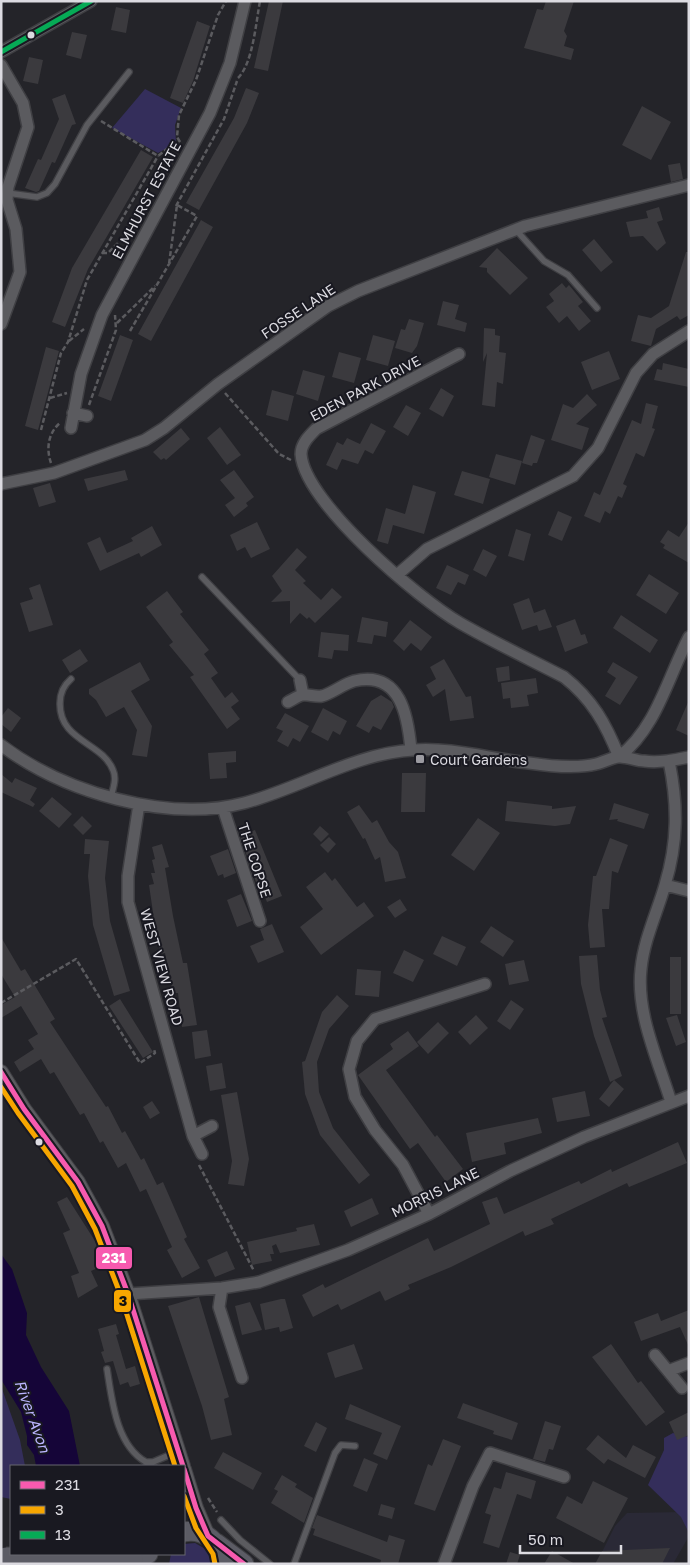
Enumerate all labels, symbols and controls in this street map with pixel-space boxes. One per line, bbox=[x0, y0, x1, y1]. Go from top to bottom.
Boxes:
unlabelled marker bbox=[26, 30, 36, 40]
street label: ELMHURST ESTATE bbox=[108, 138, 184, 262]
street label: FOSSE LANE bbox=[258, 280, 338, 342]
street label: EDEN PARK DRIVE bbox=[307, 352, 423, 424]
place label: Court Gardens bbox=[430, 751, 527, 768]
marker: Court Gardens bbox=[414, 753, 426, 765]
street label: THE COPSE bbox=[235, 820, 275, 900]
street label: WEST VIEW ROAD bbox=[137, 906, 187, 1028]
unlabelled marker bbox=[34, 1137, 44, 1147]
street label: MORRIS LANE bbox=[388, 1163, 482, 1221]
line badge: 231 bbox=[95, 1246, 133, 1270]
text: 231 bbox=[102, 1249, 126, 1266]
line badge: 3 bbox=[113, 1289, 132, 1313]
text: 3 bbox=[119, 1292, 127, 1309]
water label: River Avon bbox=[12, 1377, 55, 1456]
legend bbox=[10, 1465, 185, 1555]
text: 231 bbox=[55, 1475, 80, 1493]
text: 3 bbox=[55, 1500, 64, 1518]
scale bar bbox=[520, 1522, 621, 1554]
text: 13 bbox=[55, 1525, 71, 1543]
text: 50 m bbox=[528, 1530, 563, 1548]

